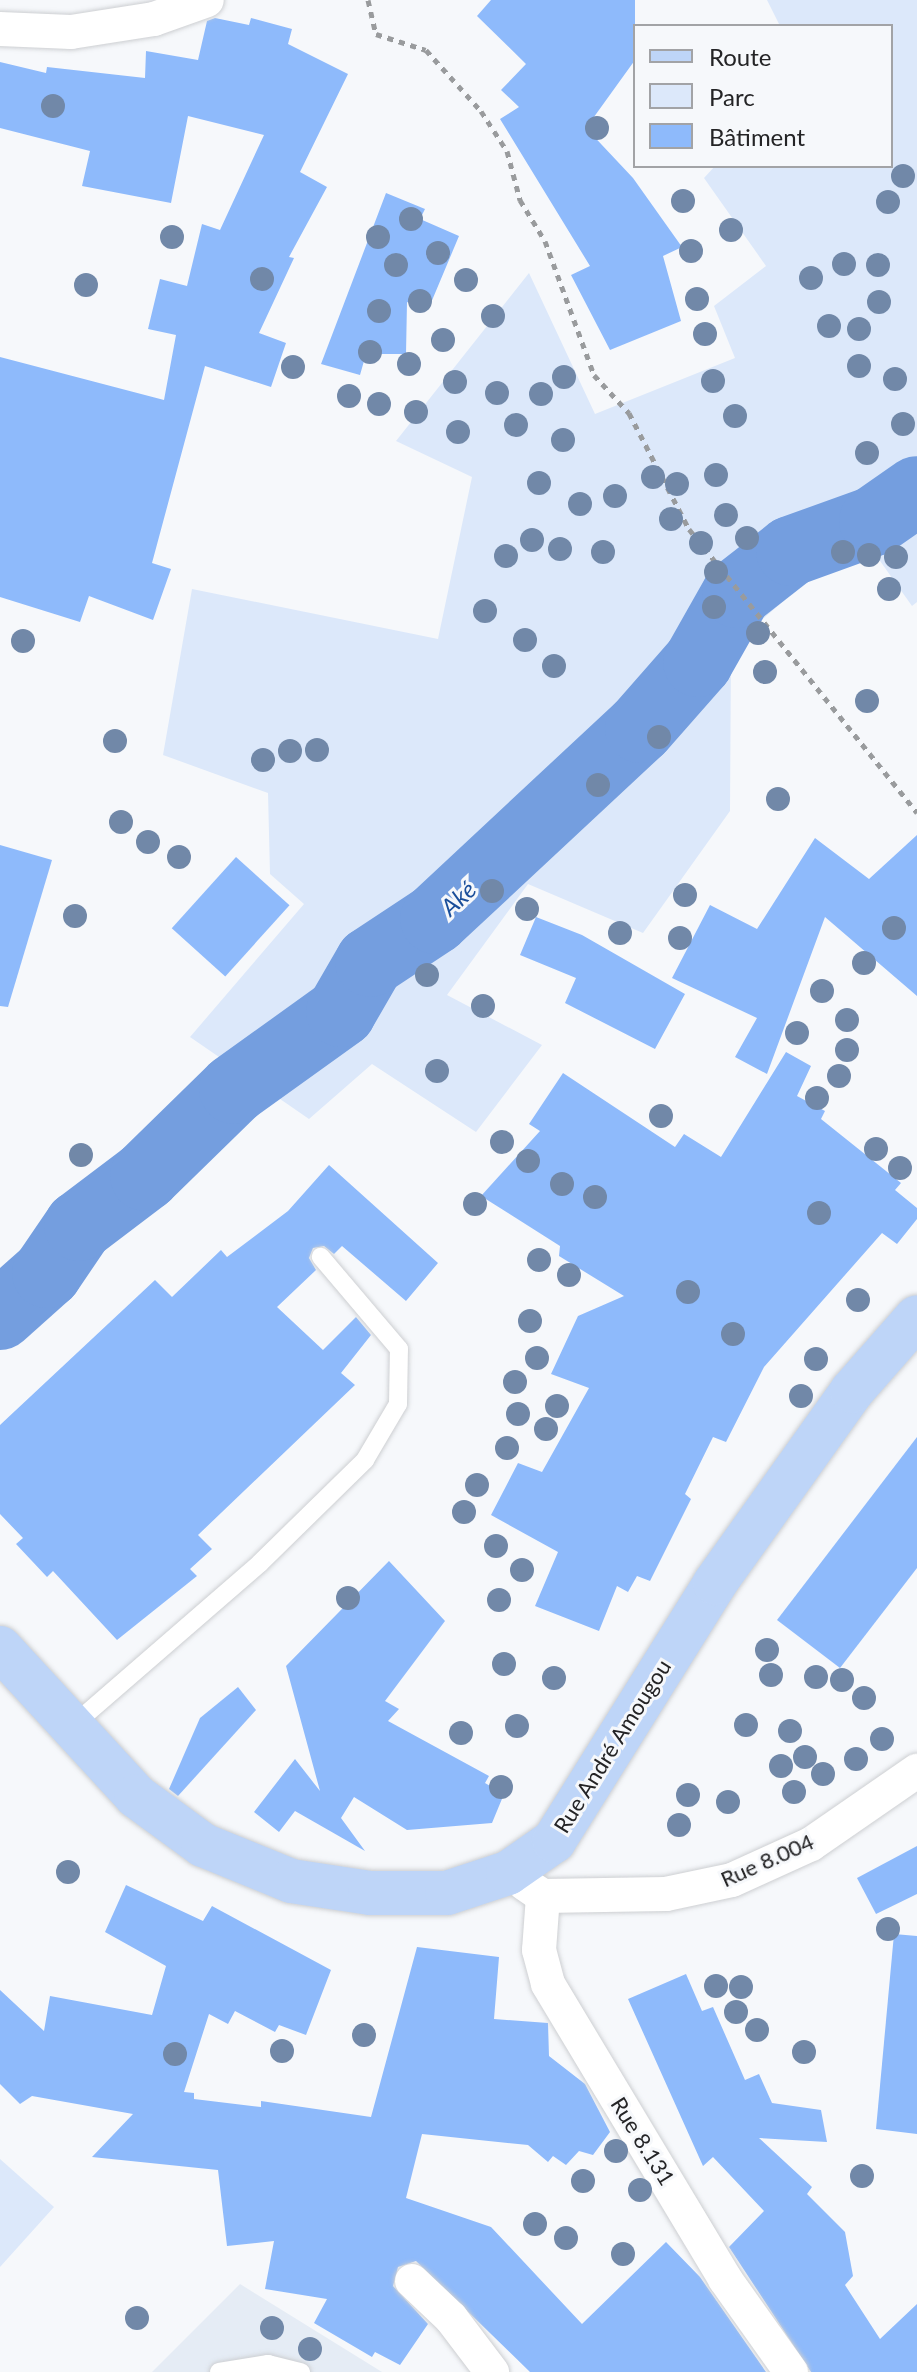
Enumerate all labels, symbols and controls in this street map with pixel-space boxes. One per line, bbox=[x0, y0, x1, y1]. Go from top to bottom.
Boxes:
legend bbox=[633, 24, 893, 168]
text: Route bbox=[709, 42, 771, 71]
text: Parc bbox=[709, 82, 755, 111]
text: Bâtiment bbox=[709, 122, 805, 151]
water label: Aké bbox=[435, 875, 481, 921]
street label: Rue André Amougou bbox=[548, 1654, 676, 1838]
street label: Rue 8.004 bbox=[716, 1828, 818, 1892]
street label: Rue 8.131 bbox=[606, 2092, 680, 2190]

